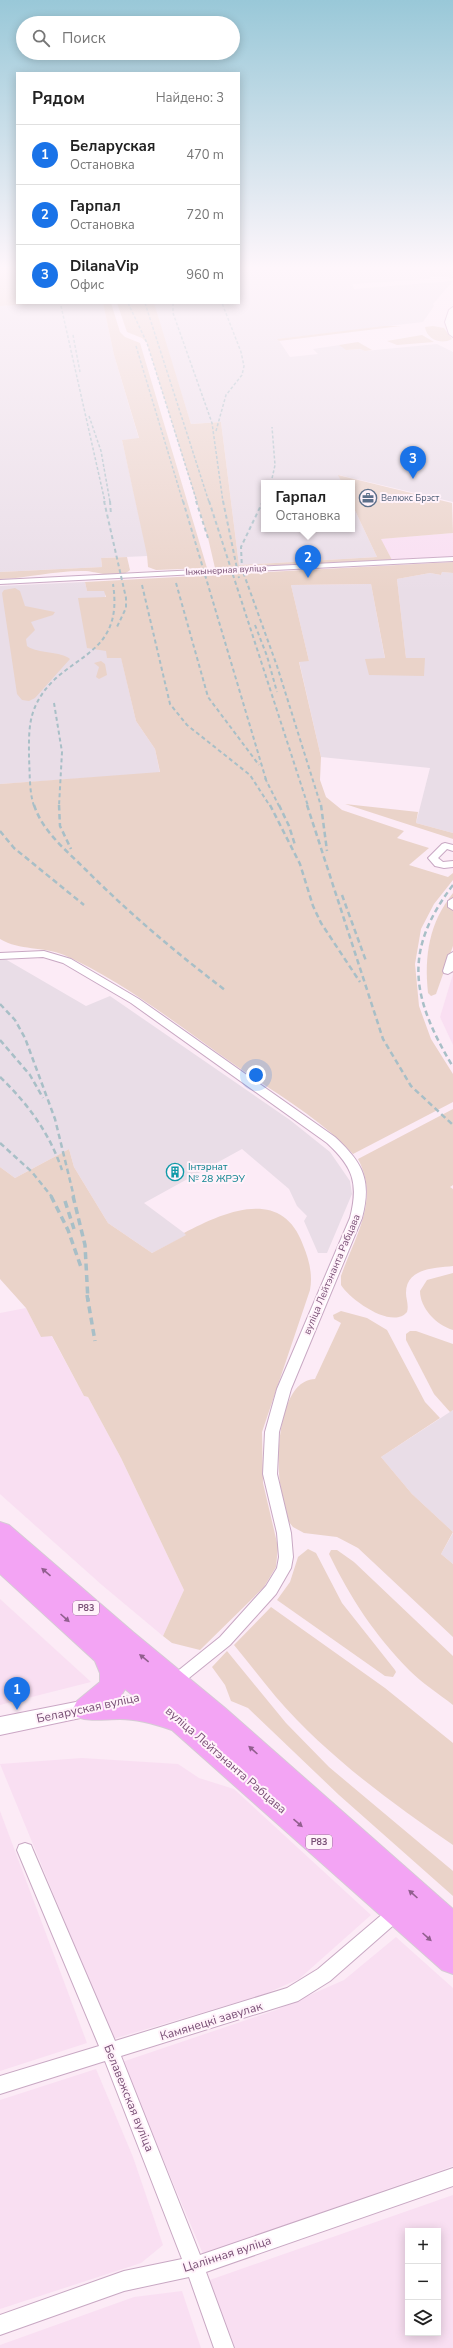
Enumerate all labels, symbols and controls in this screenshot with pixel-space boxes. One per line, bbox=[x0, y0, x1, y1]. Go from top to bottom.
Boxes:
search box bbox=[16, 16, 240, 60]
icon: search bbox=[30, 27, 52, 49]
text: Поиск bbox=[62, 28, 106, 48]
text: Рядом bbox=[32, 87, 85, 110]
text: Найдено: 3 bbox=[156, 89, 224, 107]
text: Беларуская bbox=[70, 136, 155, 156]
text: 1 bbox=[41, 146, 49, 164]
text: 470 m bbox=[186, 146, 224, 164]
text: Остановка bbox=[70, 156, 135, 174]
text: Гарпал bbox=[70, 196, 121, 216]
text: 2 bbox=[41, 206, 49, 224]
text: 720 m bbox=[186, 206, 224, 224]
text: Остановка bbox=[70, 216, 135, 234]
text: DilanaVip bbox=[70, 256, 139, 276]
text: 3 bbox=[41, 266, 49, 284]
text: 960 m bbox=[186, 266, 224, 284]
text: Офис bbox=[70, 276, 104, 294]
pin: 3 bbox=[400, 446, 426, 479]
popup bbox=[261, 480, 355, 532]
text: Гарпал bbox=[276, 487, 326, 507]
office icon: Велюкс Брэст bbox=[358, 488, 378, 508]
place label: Велюкс Брэст bbox=[381, 492, 439, 504]
text: Остановка bbox=[276, 507, 340, 525]
pin: 2 bbox=[295, 545, 321, 578]
street label: Інжынерная вуліца bbox=[185, 562, 267, 578]
your location bbox=[246, 1065, 266, 1085]
place label: Інтэрнат № 28 ЖРЭУ bbox=[188, 1160, 245, 1186]
building icon: Інтэрнат № 28 ЖРЭУ bbox=[165, 1162, 185, 1182]
street label: вуліца Лейтэнанта Рабцава bbox=[300, 1212, 364, 1337]
one-way arrow bbox=[41, 1568, 51, 1577]
road number: Р83 bbox=[73, 1601, 99, 1615]
one-way arrow bbox=[61, 1613, 70, 1622]
one-way arrow bbox=[139, 1653, 149, 1662]
pin: 1 bbox=[4, 1677, 30, 1710]
street label: Беларуская вуліца bbox=[35, 1689, 141, 1727]
street label: вуліца Лейтэнанта Рабцава bbox=[162, 1703, 290, 1817]
one-way arrow bbox=[248, 1746, 258, 1755]
one-way arrow bbox=[293, 1818, 303, 1828]
road number: Р83 bbox=[306, 1835, 332, 1849]
one-way arrow bbox=[408, 1889, 419, 1898]
one-way arrow bbox=[422, 1932, 432, 1942]
street label: Камянецкі завулак bbox=[158, 1998, 265, 2044]
street label: Белавежская вуліца bbox=[100, 2042, 158, 2154]
map controls bbox=[405, 2228, 441, 2336]
button: + bbox=[405, 2228, 441, 2264]
street label: Цалінная вуліца bbox=[181, 2232, 273, 2276]
button: − bbox=[405, 2264, 441, 2300]
button: layers bbox=[405, 2300, 441, 2336]

